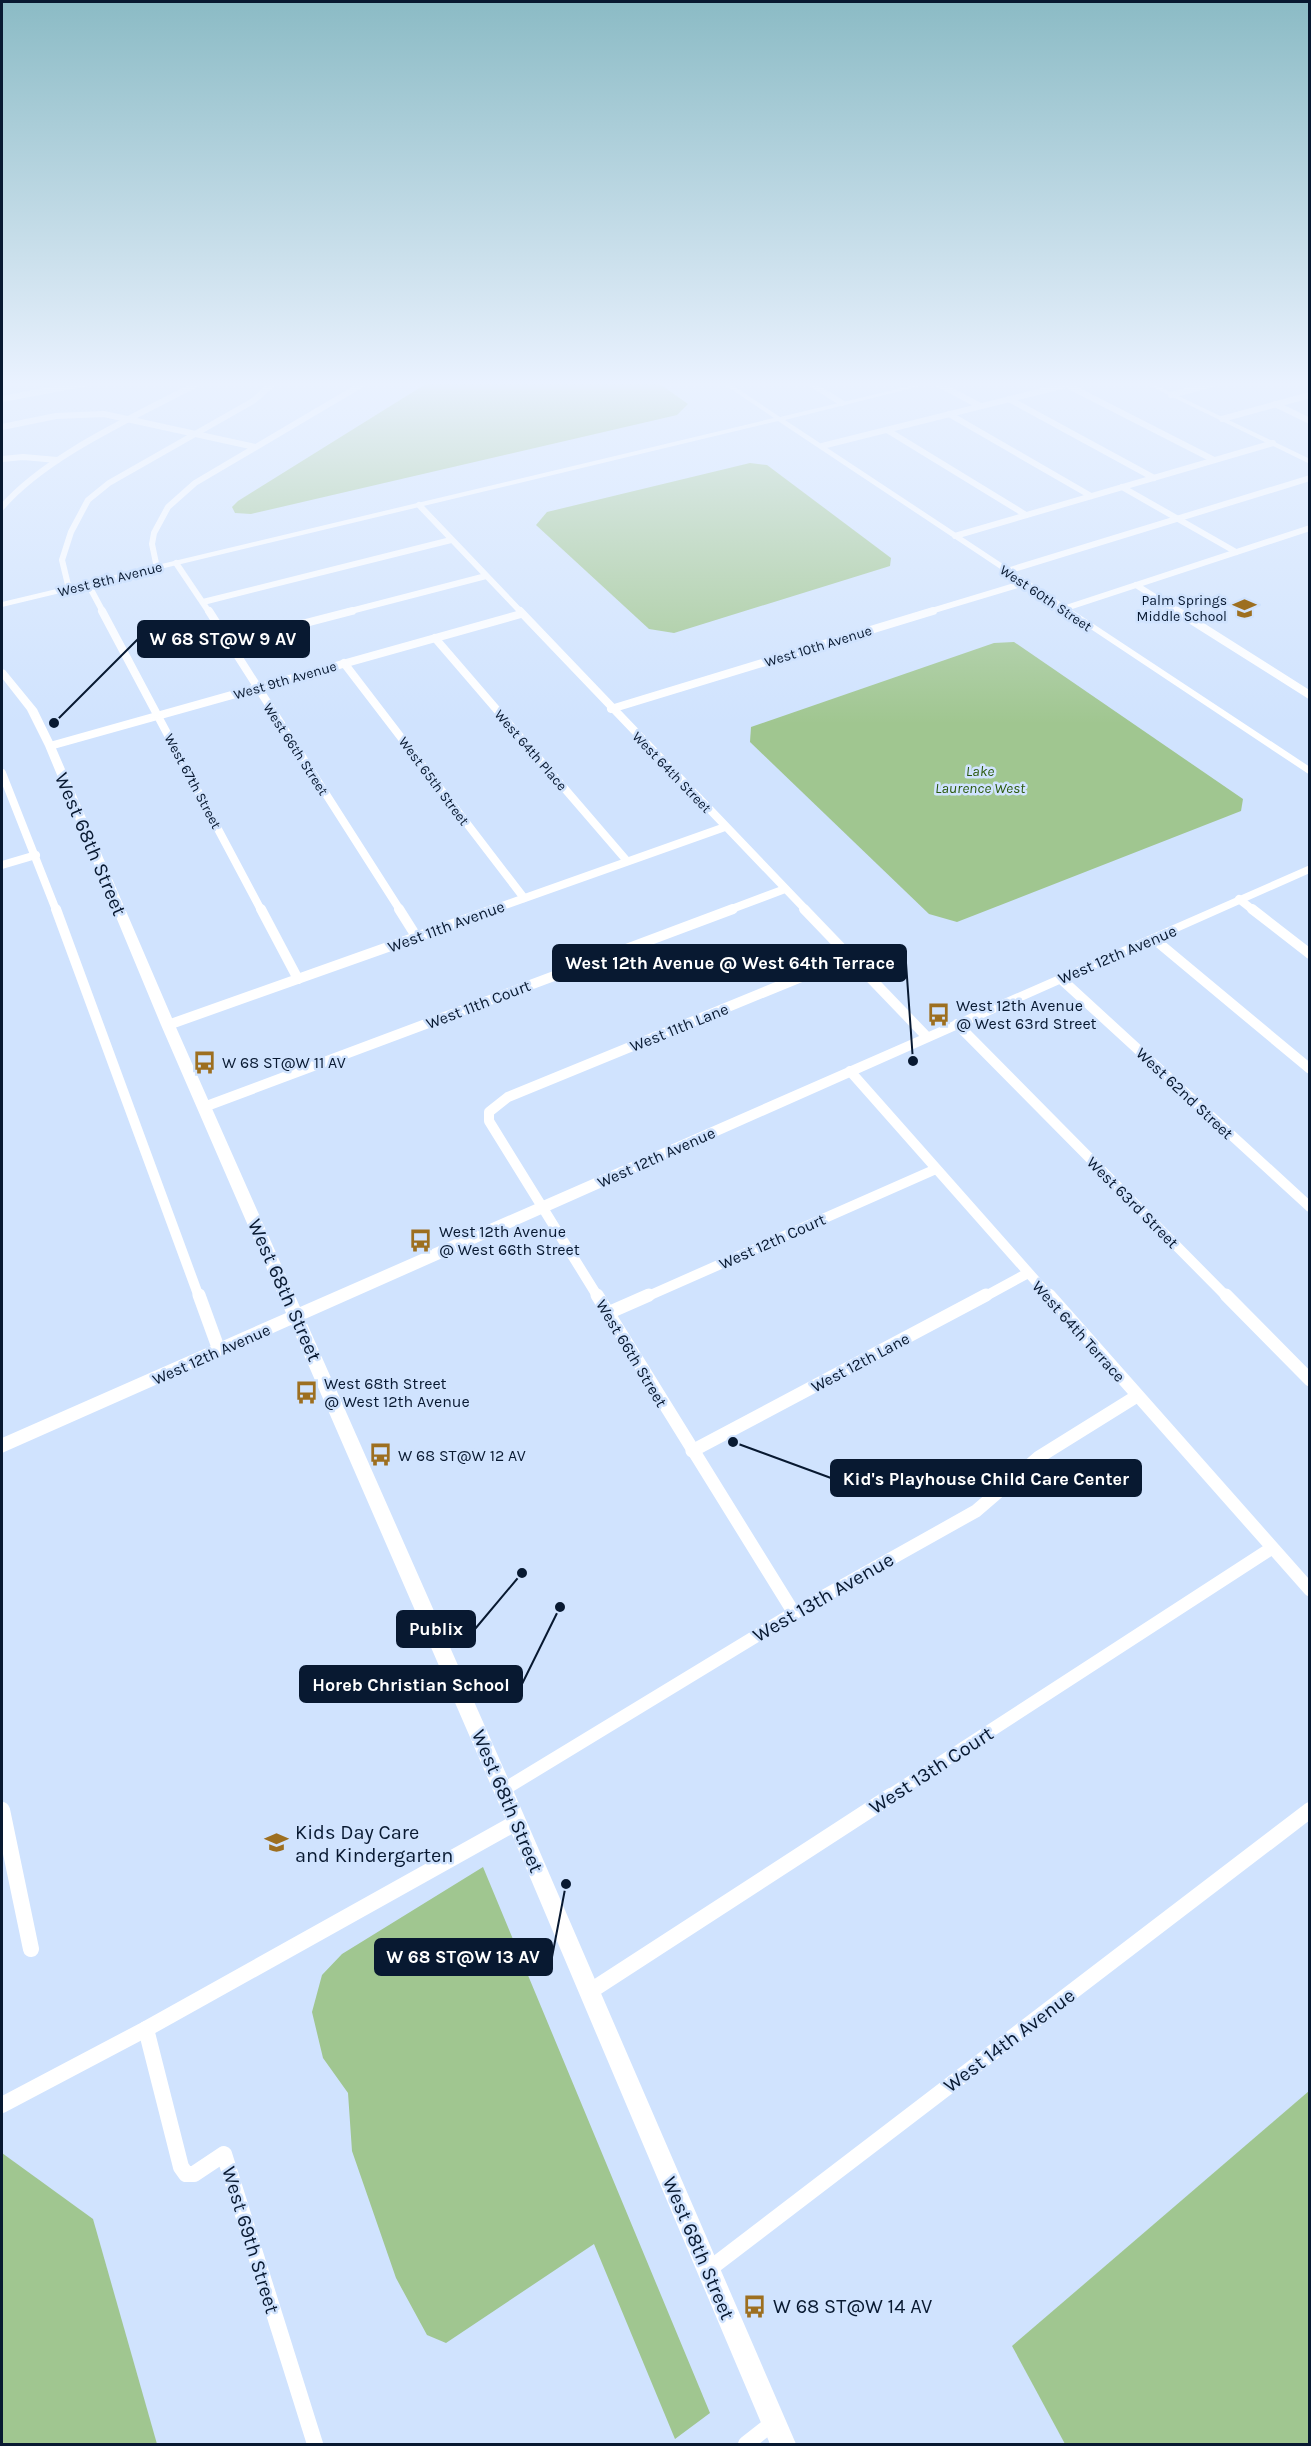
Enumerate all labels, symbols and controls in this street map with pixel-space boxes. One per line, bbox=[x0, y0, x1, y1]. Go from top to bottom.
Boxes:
street label: West 8th Avenue bbox=[56, 558, 164, 601]
street label: West 60th Street bbox=[997, 561, 1095, 635]
place label: Palm Springs Middle School bbox=[1137, 592, 1227, 625]
school or university icon: Palm Springs Middle School bbox=[1232, 595, 1258, 621]
callout: W 68 ST@W 9 AV bbox=[138, 621, 309, 657]
street label: West 10th Avenue bbox=[762, 622, 874, 671]
text: W 68 ST@W 9 AV bbox=[150, 628, 297, 650]
street label: West 9th Avenue bbox=[232, 658, 339, 703]
street label: West 66th Street bbox=[259, 700, 332, 799]
street label: West 64th Place bbox=[491, 706, 570, 794]
street label: West 64th Street bbox=[629, 728, 715, 817]
street label: West 67th Street bbox=[160, 731, 225, 832]
street label: West 65th Street bbox=[395, 734, 472, 829]
water label: Lake Laurence West bbox=[935, 762, 1026, 797]
street label: West 68th Street bbox=[50, 769, 131, 920]
street label: West 11th Avenue bbox=[385, 897, 507, 956]
street label: West 12th Avenue bbox=[1055, 921, 1179, 988]
callout: West 12th Avenue @ West 64th Terrace bbox=[553, 945, 906, 981]
text: West 12th Avenue @ West 64th Terrace bbox=[565, 952, 895, 974]
street label: West 11th Court bbox=[423, 976, 533, 1033]
place label: West 12th Avenue @ West 63rd Street bbox=[956, 996, 1097, 1033]
street label: West 11th Lane bbox=[627, 999, 731, 1056]
bus stop icon: West 12th Avenue @ West 63rd Street bbox=[925, 1001, 951, 1027]
street label: West 62nd Street bbox=[1132, 1044, 1237, 1143]
bus stop icon: W 68 ST@W 11 AV bbox=[191, 1049, 217, 1075]
place label: W 68 ST@W 11 AV bbox=[222, 1053, 346, 1072]
street label: West 12th Avenue bbox=[594, 1123, 718, 1192]
street label: West 63rd Street bbox=[1083, 1153, 1182, 1252]
street label: West 12th Court bbox=[716, 1210, 828, 1273]
street label: West 68th Street bbox=[243, 1216, 326, 1365]
place label: West 12th Avenue @ West 66th Street bbox=[439, 1222, 580, 1259]
bus stop icon: West 12th Avenue @ West 66th Street bbox=[408, 1227, 434, 1253]
street label: West 64th Terrace bbox=[1028, 1277, 1129, 1386]
street label: West 66th Street bbox=[592, 1296, 671, 1410]
street label: West 12th Avenue bbox=[149, 1320, 273, 1389]
street label: West 12th Lane bbox=[808, 1329, 913, 1396]
place label: West 68th Street @ West 12th Avenue bbox=[324, 1374, 470, 1411]
bus stop icon: West 68th Street @ West 12th Avenue bbox=[293, 1379, 319, 1405]
bus stop icon: W 68 ST@W 12 AV bbox=[367, 1442, 393, 1468]
place label: W 68 ST@W 12 AV bbox=[398, 1446, 526, 1465]
callout: Kid's Playhouse Child Care Center bbox=[831, 1460, 1141, 1496]
text: Kid's Playhouse Child Care Center bbox=[843, 1468, 1129, 1490]
street label: West 13th Avenue bbox=[749, 1548, 898, 1647]
callout: Publix bbox=[397, 1611, 475, 1647]
text: Publix bbox=[409, 1618, 463, 1640]
callout: Horeb Christian School bbox=[300, 1666, 522, 1702]
text: Horeb Christian School bbox=[312, 1674, 510, 1696]
street label: West 13th Court bbox=[865, 1722, 998, 1819]
street label: West 68th Street bbox=[467, 1726, 548, 1877]
place label: Kids Day Care and Kindergarten bbox=[295, 1821, 453, 1867]
school or university icon: Kids Day Care and Kindergarten bbox=[264, 1830, 290, 1856]
callout: W 68 ST@W 13 AV bbox=[375, 1939, 552, 1975]
text: W 68 ST@W 13 AV bbox=[386, 1946, 540, 1968]
street label: West 14th Avenue bbox=[939, 1984, 1079, 2097]
street label: West 69th Street bbox=[217, 2164, 284, 2317]
street label: West 68th Street bbox=[658, 2173, 739, 2324]
bus stop icon: W 68 ST@W 14 AV bbox=[742, 2293, 768, 2319]
place label: W 68 ST@W 14 AV bbox=[773, 2295, 932, 2318]

